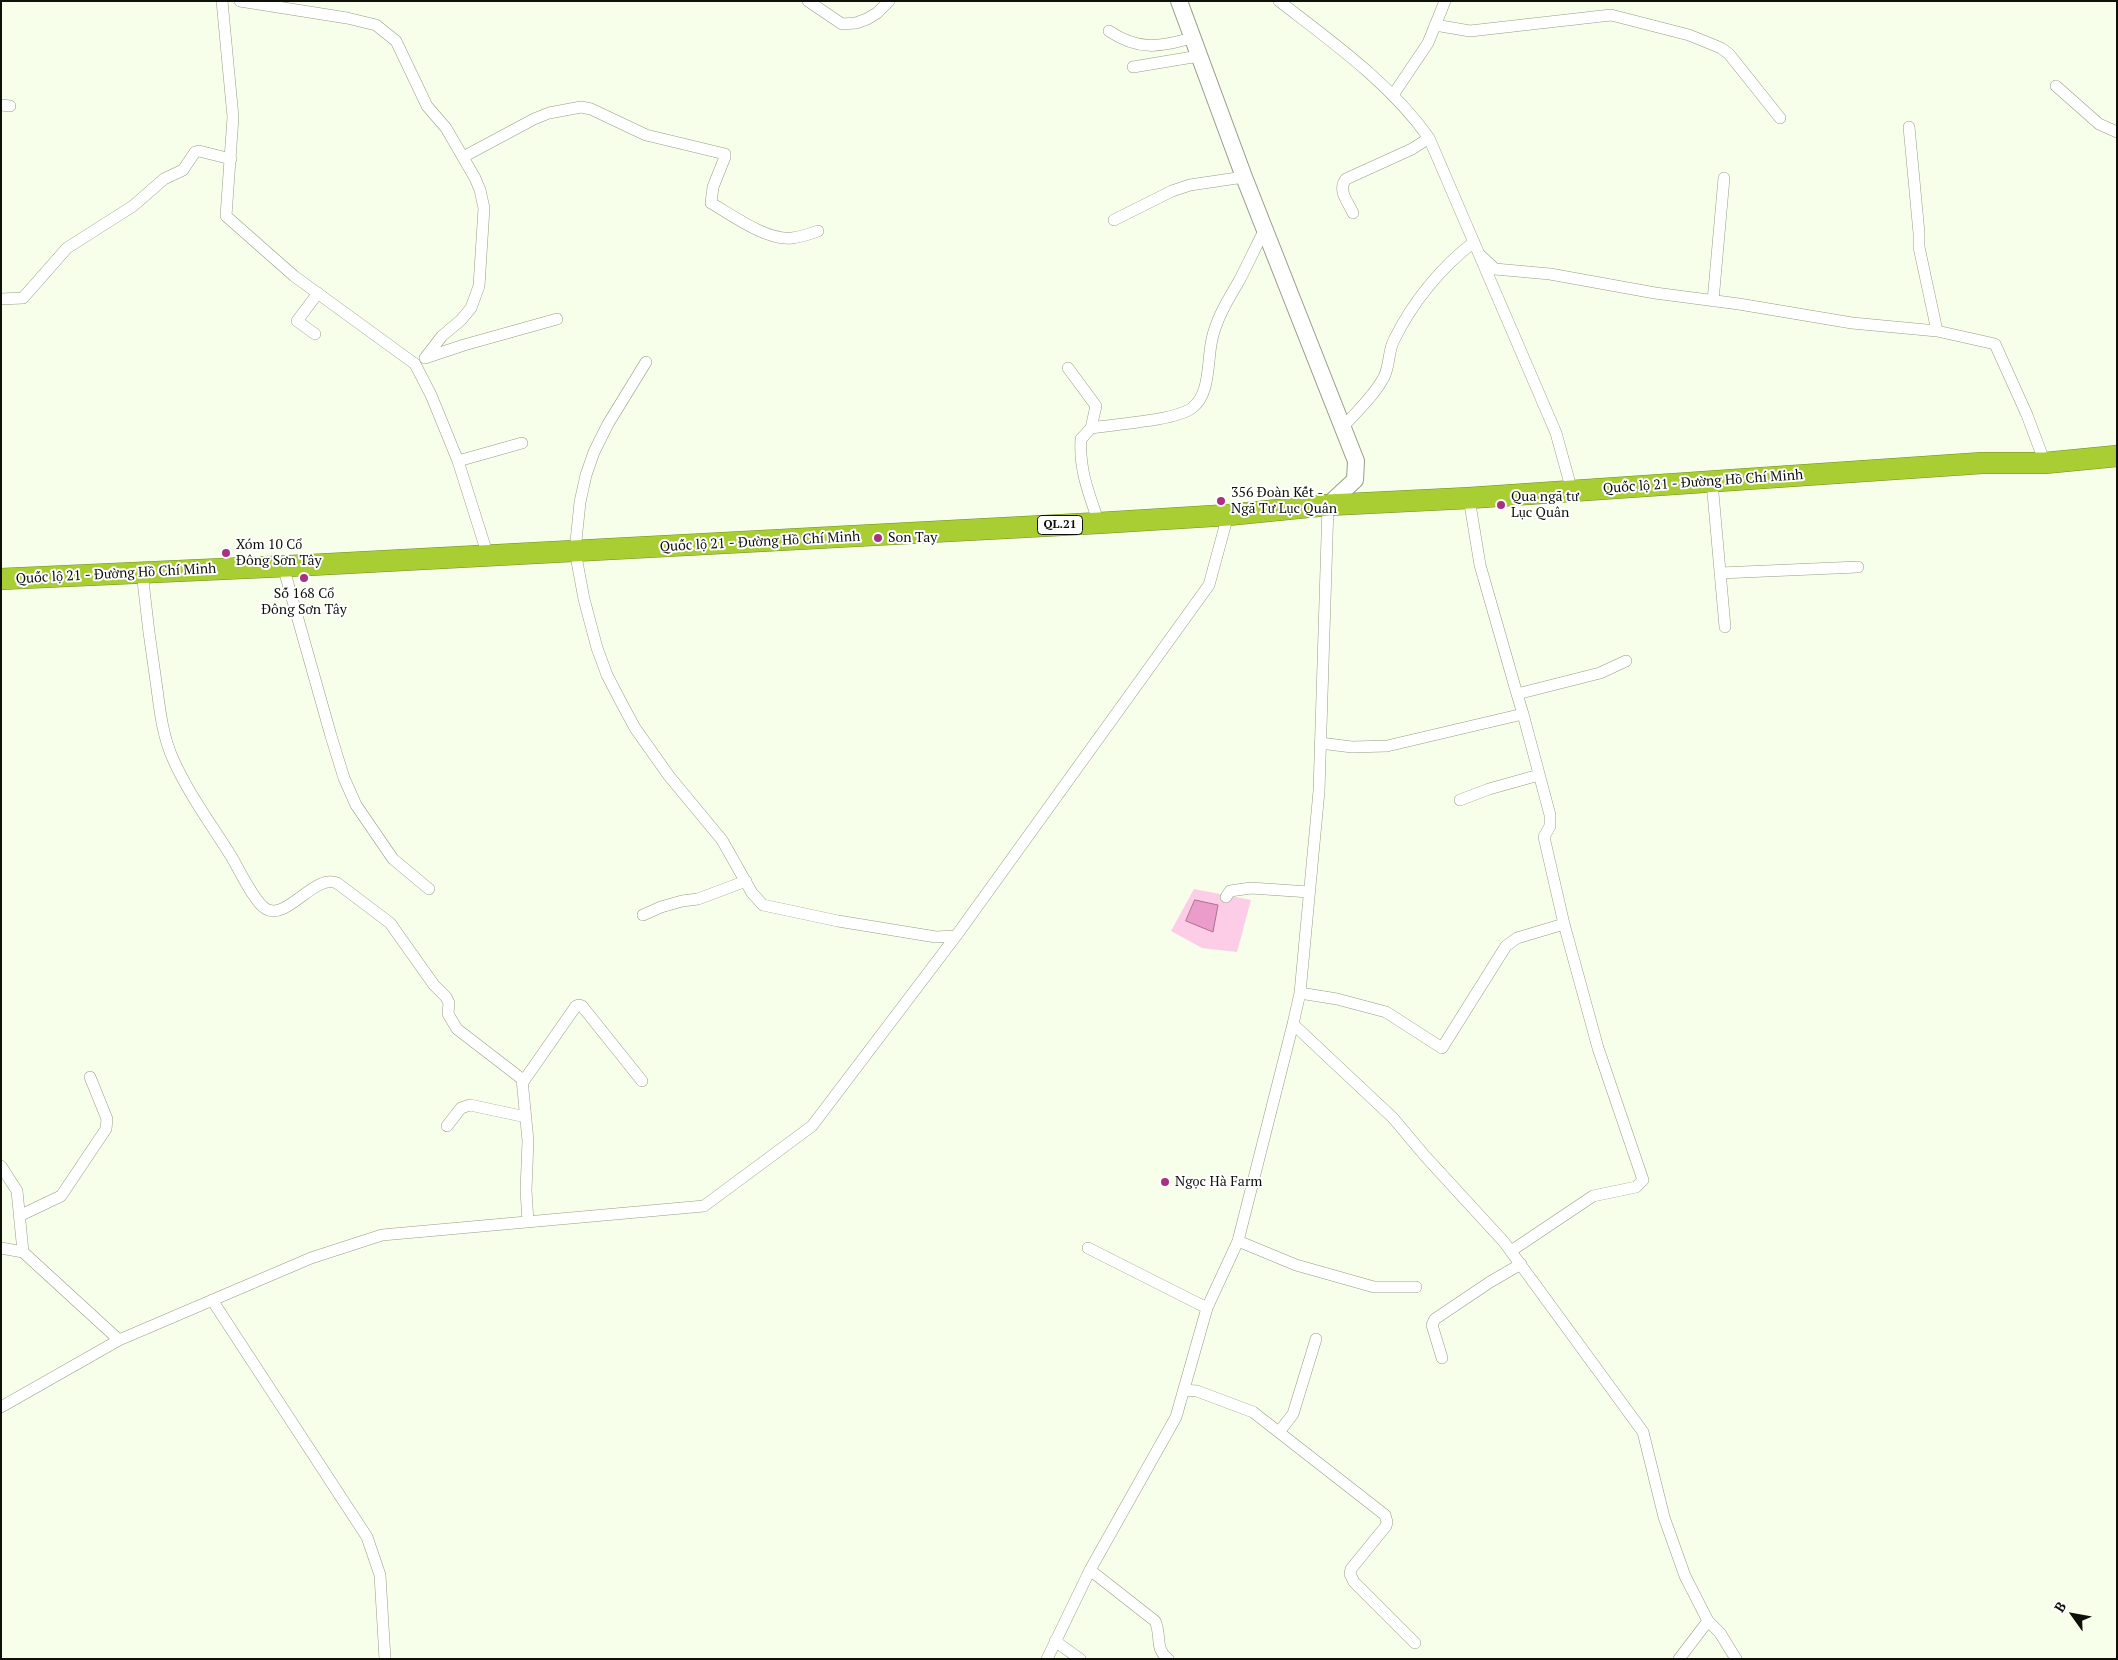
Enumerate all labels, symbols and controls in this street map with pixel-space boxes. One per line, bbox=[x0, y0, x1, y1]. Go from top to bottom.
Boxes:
street label: Quốc lộ 21 - Đường Hồ Chí Minh bbox=[1602, 467, 1804, 497]
place label: 356 Đoàn Kết - Ngã Tư Lục Quân bbox=[1231, 485, 1337, 518]
place label: Qua ngã tư Lục Quân bbox=[1511, 489, 1579, 522]
marker: 356 Đoàn Kết - Ngã Tư Lục Quân bbox=[1215, 495, 1227, 507]
marker: Qua ngã tư Lục Quân bbox=[1495, 499, 1507, 511]
road number: QL.21 bbox=[1038, 516, 1082, 534]
street label: Quốc lộ 21 - Đường Hồ Chí Minh bbox=[659, 528, 861, 556]
place label: Son Tay bbox=[888, 530, 937, 546]
marker: Son Tay bbox=[872, 532, 884, 544]
place label: Xóm 10 Cổ Đông Sơn Tây bbox=[236, 537, 322, 570]
marker: Xóm 10 Cổ Đông Sơn Tây bbox=[220, 547, 232, 559]
street label: Quốc lộ 21 - Đường Hồ Chí Minh bbox=[15, 560, 217, 588]
marker: Số 168 Cổ Đông Sơn Tây bbox=[298, 572, 310, 584]
place label: Số 168 Cổ Đông Sơn Tây bbox=[261, 586, 347, 618]
place label: Ngọc Hà Farm bbox=[1175, 1174, 1262, 1190]
marker: Ngọc Hà Farm bbox=[1159, 1176, 1171, 1188]
north arrow bbox=[2048, 1590, 2098, 1640]
text: B bbox=[2049, 1598, 2070, 1616]

